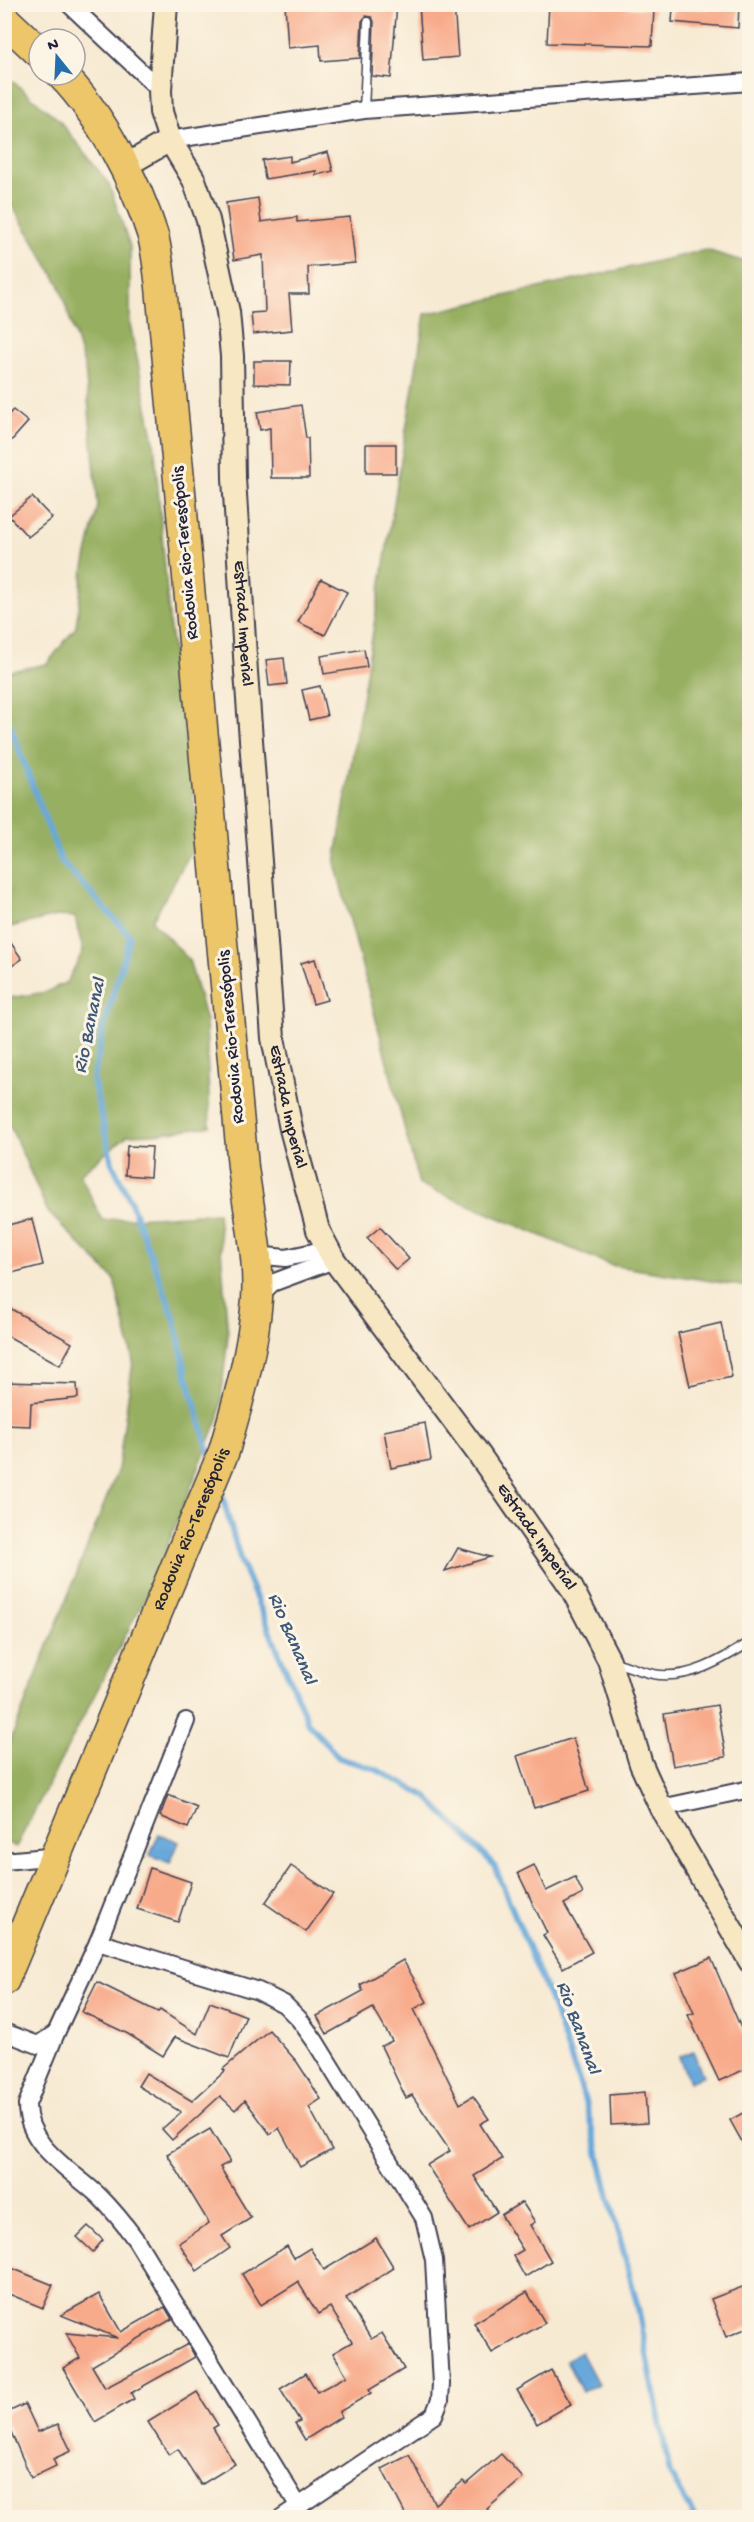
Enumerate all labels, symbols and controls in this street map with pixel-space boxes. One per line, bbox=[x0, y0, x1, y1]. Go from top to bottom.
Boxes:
north arrow bbox=[27, 27, 87, 87]
text: N bbox=[46, 35, 62, 57]
street label: Rodovia Rio-Teresópolis bbox=[168, 464, 204, 640]
street label: Estrada Imperial bbox=[229, 560, 258, 687]
street label: Rodovia Rio-Teresópolis bbox=[214, 948, 250, 1124]
water label: Rio Bananal bbox=[70, 975, 113, 1076]
street label: Estrada Imperial bbox=[264, 1043, 312, 1171]
street label: Rodovia Rio-Teresópolis bbox=[148, 1444, 235, 1614]
street label: Estrada Imperial bbox=[492, 1479, 581, 1594]
water label: Rio Bananal bbox=[261, 1590, 321, 1690]
water label: Rio Bananal bbox=[550, 1979, 605, 2079]

